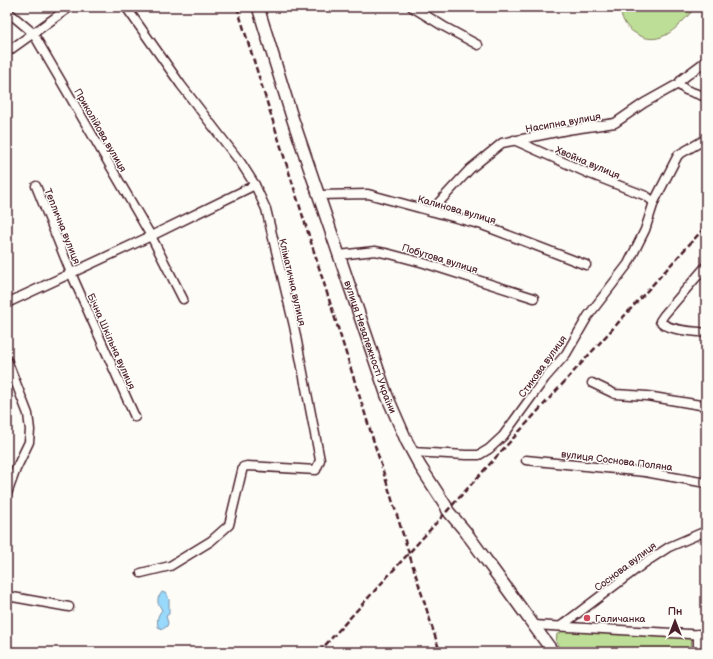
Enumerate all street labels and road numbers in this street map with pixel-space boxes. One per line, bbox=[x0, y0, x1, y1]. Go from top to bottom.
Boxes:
street label: Приколійова вулиця bbox=[71, 87, 129, 175]
street label: Насипна вулиця bbox=[525, 110, 602, 136]
street label: Хвойна вулиця bbox=[553, 144, 622, 182]
street label: Теплична вулиця bbox=[41, 187, 83, 266]
street label: Калинова вулиця bbox=[416, 193, 498, 227]
street label: Кліматична вулиця bbox=[276, 237, 308, 328]
street label: Побутова вулиця bbox=[400, 242, 480, 276]
street label: вулиця Незалежності України bbox=[341, 279, 399, 415]
street label: Бічна Шкільна вулиця bbox=[85, 292, 138, 392]
street label: Стикова вулиця bbox=[516, 333, 570, 400]
street label: вулиця Соснова Поляна bbox=[560, 448, 673, 474]
street label: Соснова вулиця bbox=[592, 539, 659, 594]

